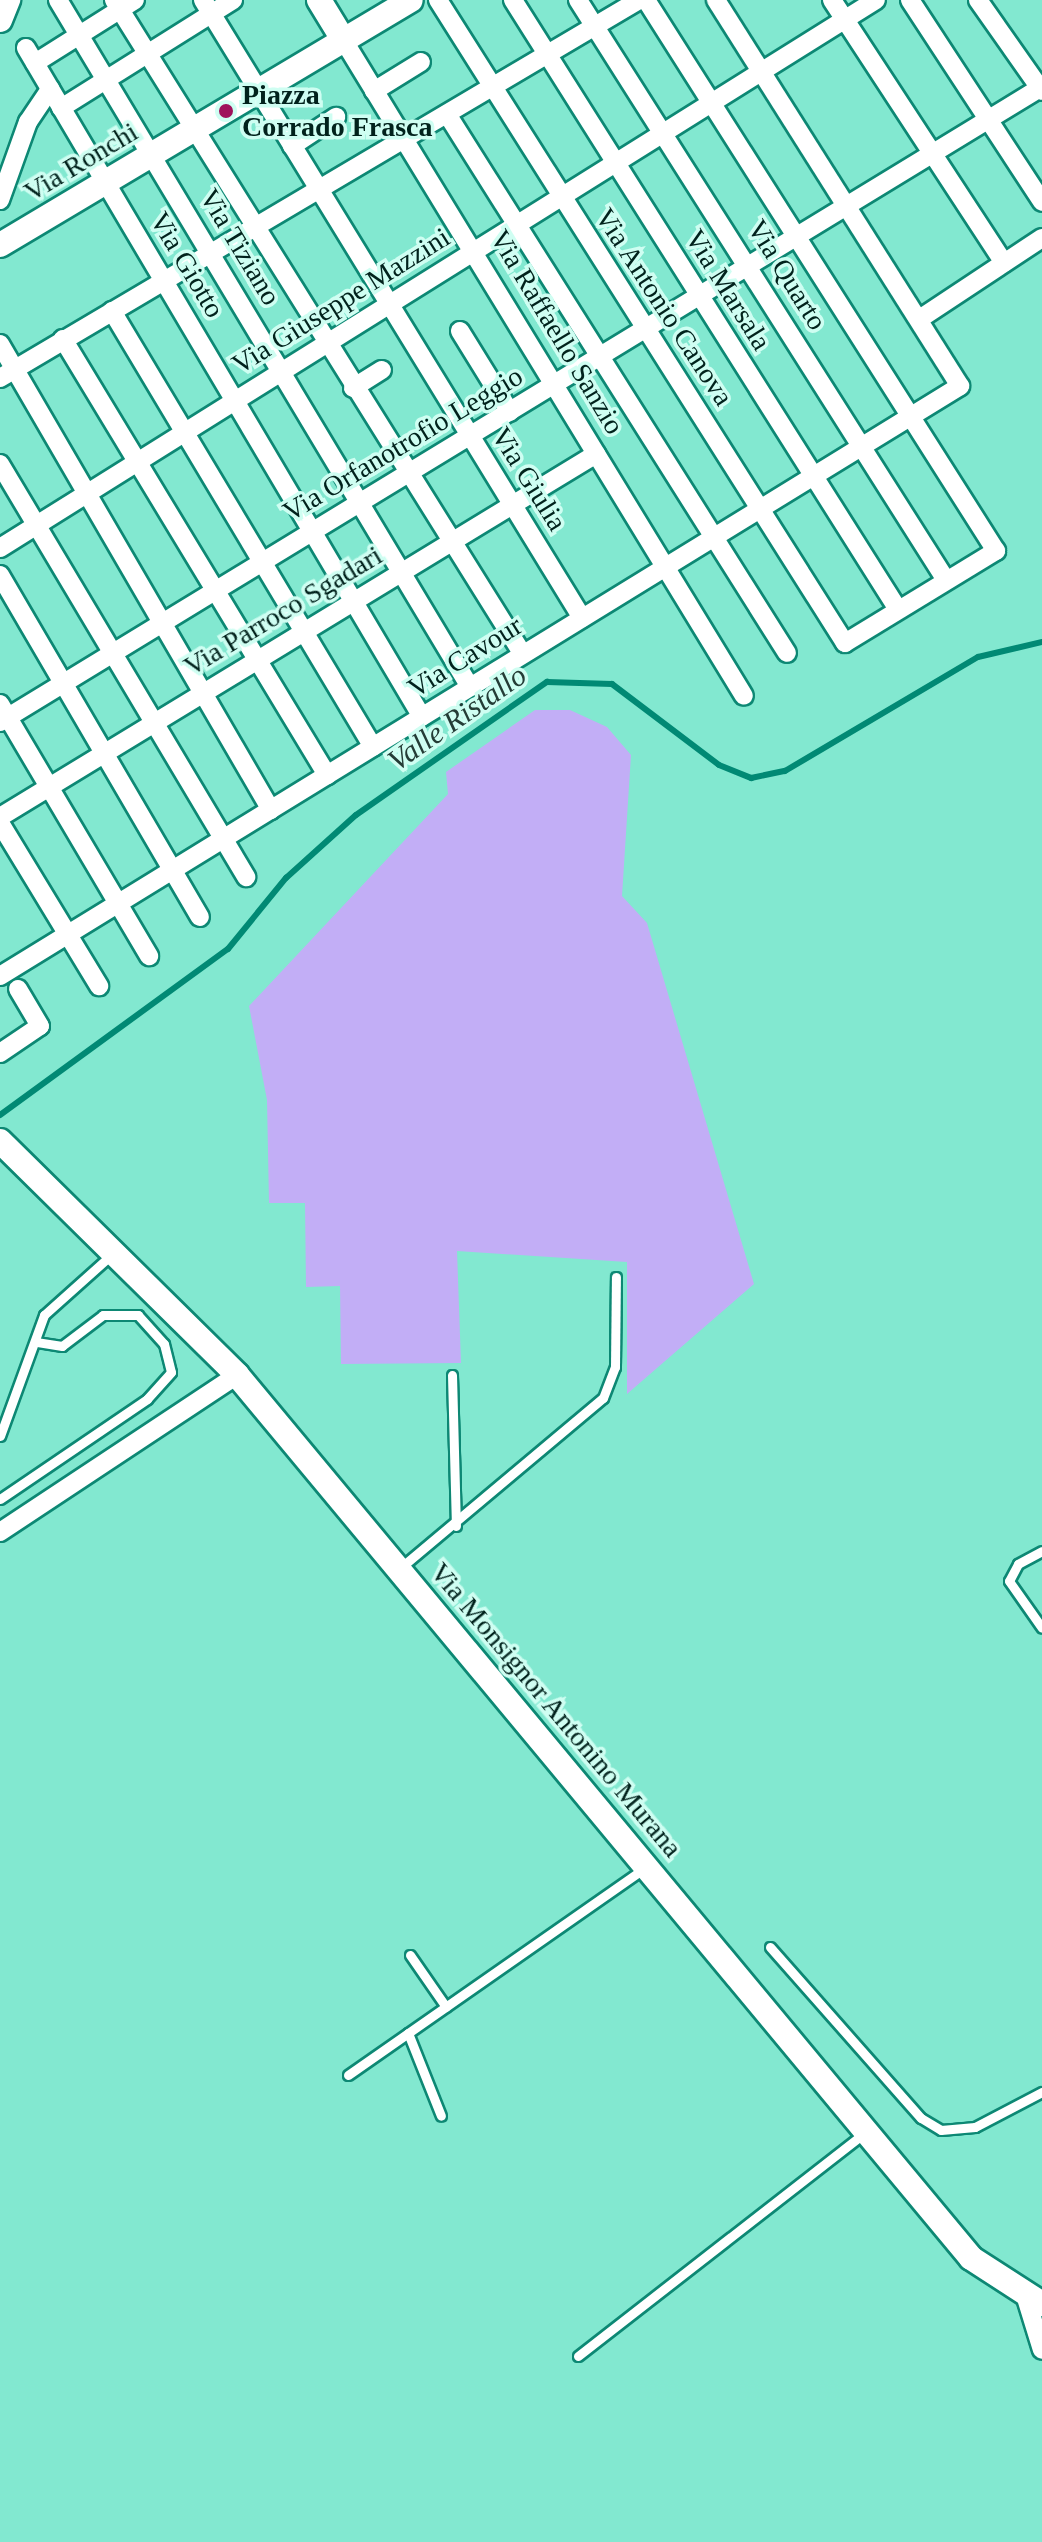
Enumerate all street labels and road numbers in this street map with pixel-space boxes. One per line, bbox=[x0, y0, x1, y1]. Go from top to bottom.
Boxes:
street label: Via Ronchi bbox=[18, 115, 144, 209]
street label: Via Tiziano bbox=[192, 183, 288, 311]
street label: Via Antonio Canova bbox=[587, 201, 741, 413]
street label: Via Giotto bbox=[142, 206, 232, 324]
street label: Via Quarto bbox=[740, 214, 834, 336]
street label: Via Giuseppe Mazzini bbox=[226, 220, 456, 382]
street label: Via Marsala bbox=[678, 223, 778, 357]
street label: Via Raffaello Sanzio bbox=[483, 224, 631, 440]
street label: Via Orfanotrofio Leggio bbox=[277, 359, 529, 529]
street label: Via Giulia bbox=[484, 421, 574, 537]
street label: Via Parroco Sgadari bbox=[178, 539, 388, 683]
street label: Via Cavour bbox=[402, 609, 528, 705]
street label: Via Monsignor Antonino Murana bbox=[422, 1555, 690, 1865]

